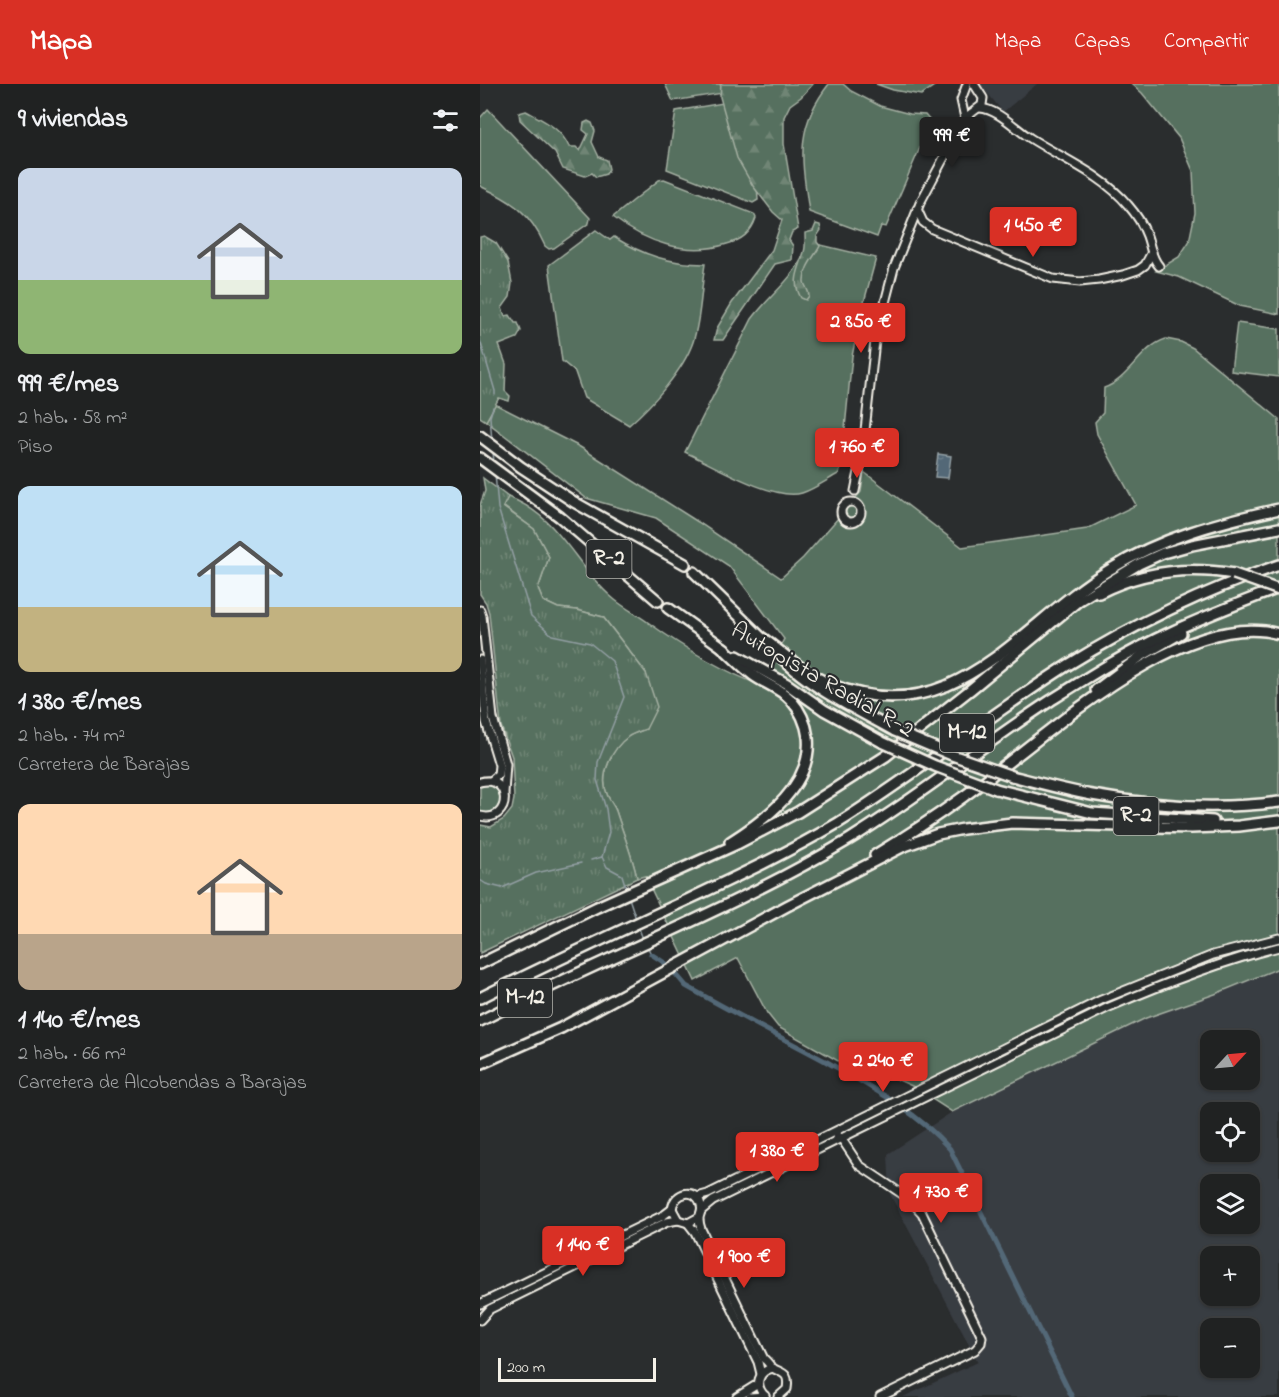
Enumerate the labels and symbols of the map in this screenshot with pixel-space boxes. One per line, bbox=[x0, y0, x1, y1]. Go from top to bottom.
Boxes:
pin: 999 € bbox=[910, 117, 994, 168]
pin: 1 450 € bbox=[978, 207, 1088, 258]
pin: 2 850 € bbox=[806, 303, 916, 354]
pin: 1 760 € bbox=[802, 428, 912, 479]
road number: R-2 bbox=[586, 540, 632, 578]
street label: Autopista Radial R-2 bbox=[724, 614, 920, 748]
road number: M-12 bbox=[940, 714, 994, 752]
road number: R-2 bbox=[1114, 797, 1158, 835]
road number: M-12 bbox=[498, 979, 552, 1017]
north arrow bbox=[1200, 1030, 1260, 1090]
pin: 2 240 € bbox=[828, 1042, 938, 1093]
pin: 1 380 € bbox=[722, 1132, 832, 1183]
pin: 1 730 € bbox=[886, 1173, 996, 1224]
pin: 1 140 € bbox=[528, 1226, 638, 1277]
pin: 1 900 € bbox=[689, 1238, 799, 1289]
scale bar bbox=[498, 1355, 656, 1382]

